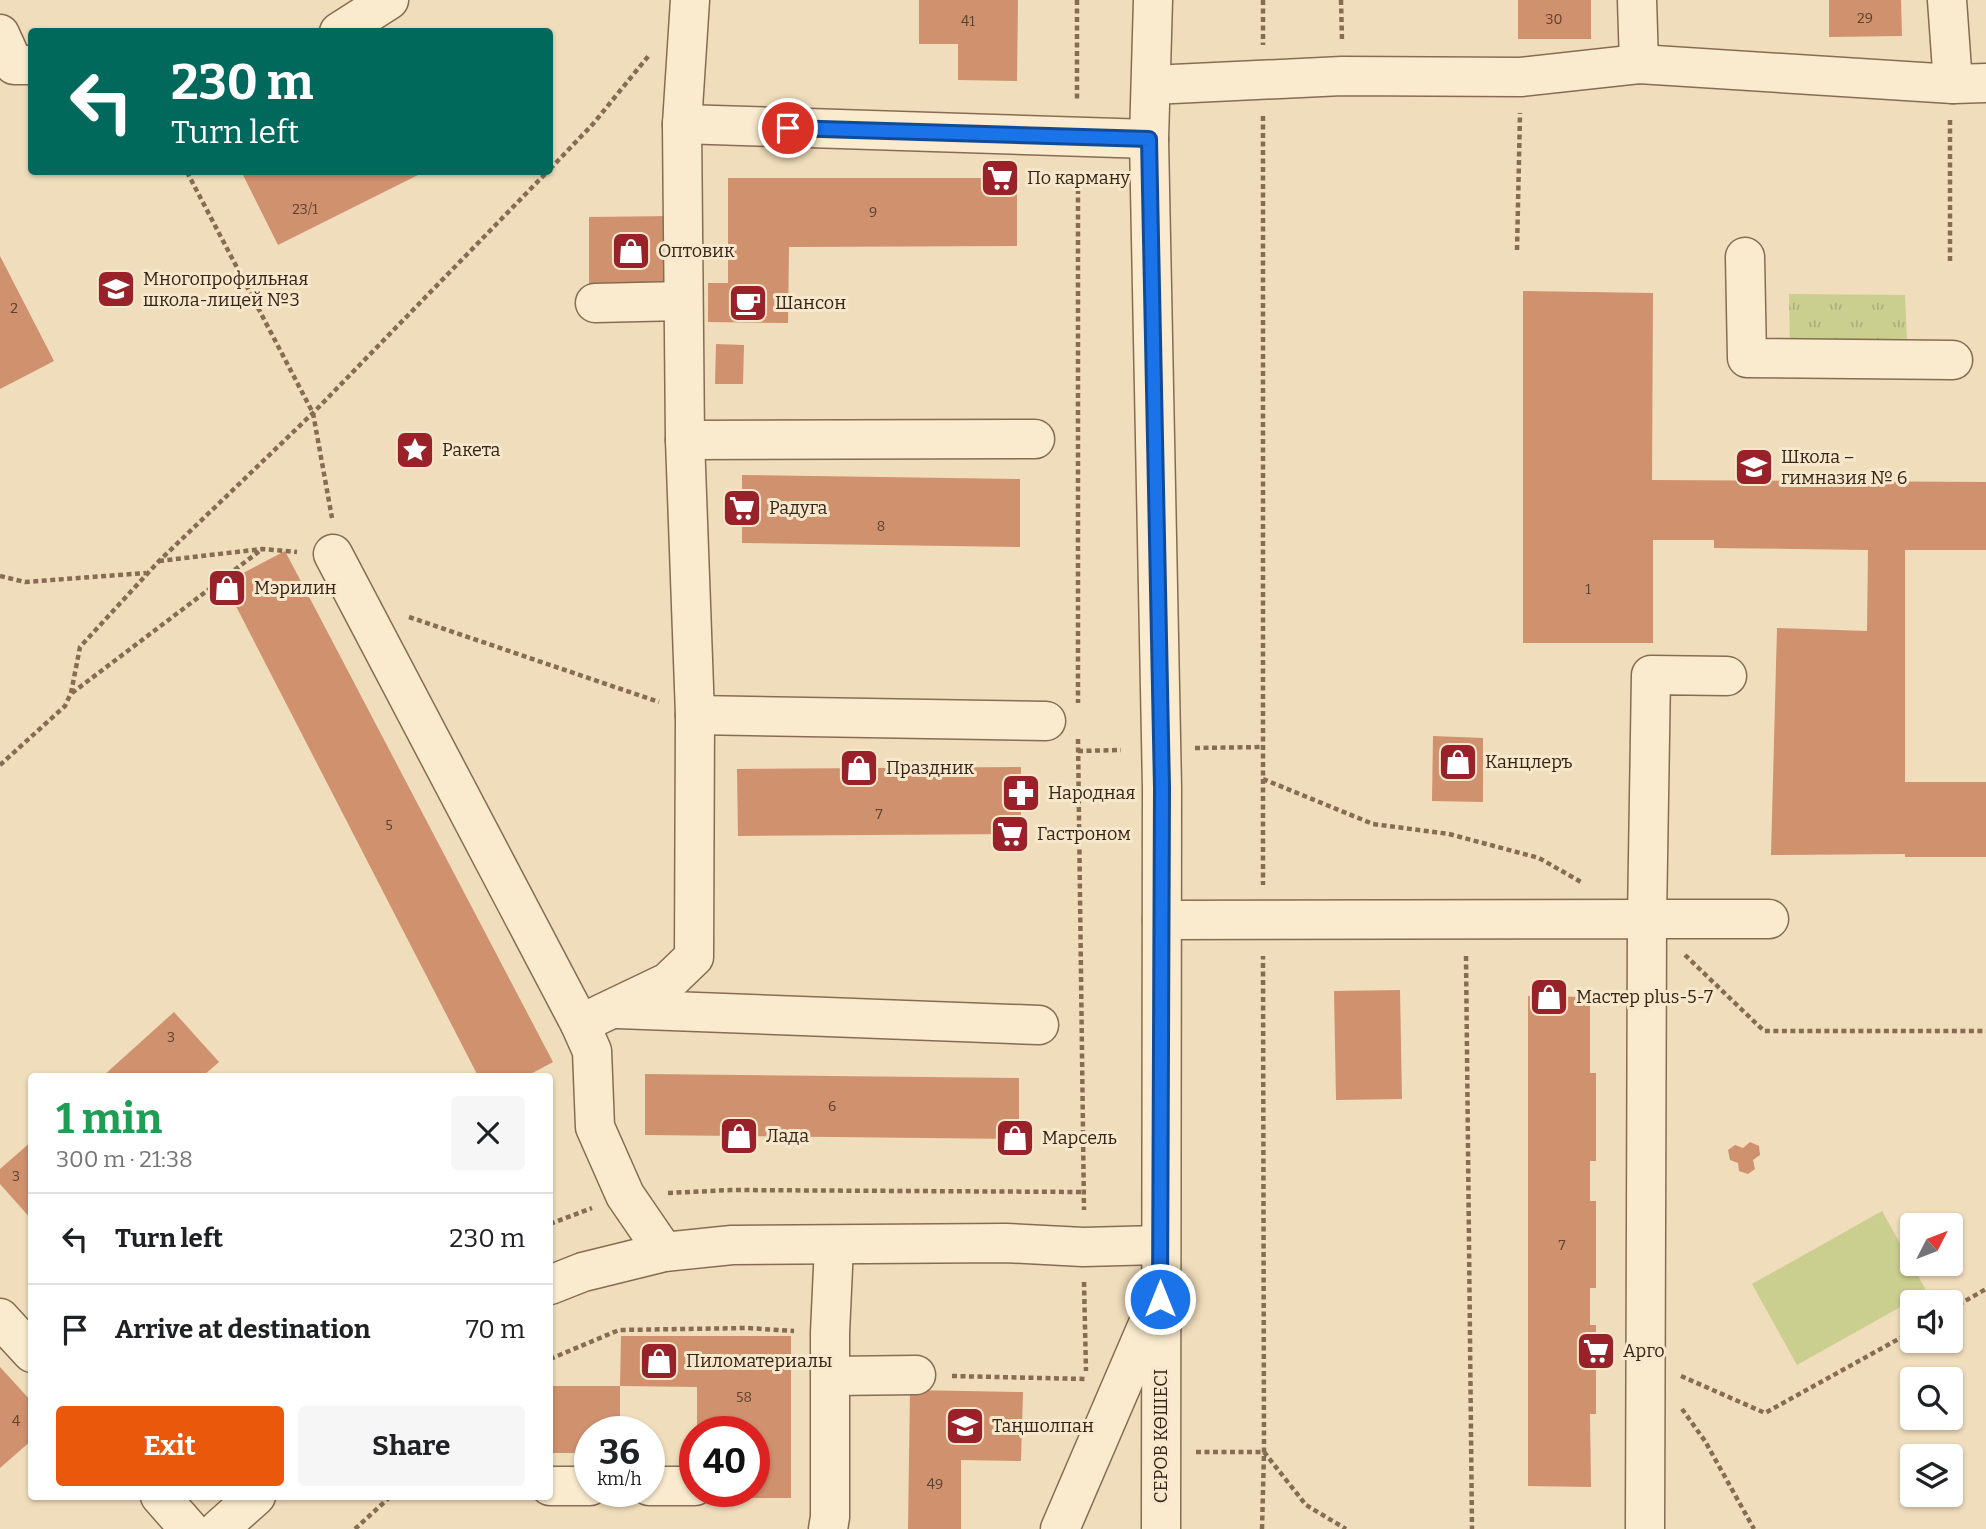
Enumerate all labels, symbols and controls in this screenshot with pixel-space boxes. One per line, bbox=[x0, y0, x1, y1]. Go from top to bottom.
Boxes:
house number: 29 bbox=[1857, 10, 1873, 27]
house number: 30 bbox=[1546, 11, 1562, 28]
house number: 41 bbox=[961, 13, 975, 30]
text: 230 m bbox=[171, 53, 314, 112]
icon: left bbox=[56, 56, 147, 147]
pin bbox=[758, 98, 818, 158]
icon: arrive bbox=[769, 109, 807, 147]
text: Turn left bbox=[171, 113, 299, 151]
supermarket icon: По карману bbox=[979, 157, 1021, 199]
place label: По карману bbox=[1027, 167, 1131, 189]
house number: 23/1 bbox=[292, 201, 318, 218]
house number: 9 bbox=[869, 204, 877, 221]
shop icon: Оптовик bbox=[610, 230, 652, 272]
place label: Оптовик bbox=[658, 240, 735, 262]
school or university icon: Многопрофильная школа-лицей №3 bbox=[95, 268, 137, 310]
place label: Многопрофильная школа-лицей №3 bbox=[143, 268, 308, 311]
cafe icon: Шансон bbox=[727, 282, 769, 324]
place label: Шансон bbox=[775, 292, 846, 314]
house number: 2 bbox=[10, 300, 18, 317]
place icon: Ракета bbox=[394, 429, 436, 471]
place label: Ракета bbox=[442, 439, 501, 461]
school or university icon: Школа – гимназия № 6 bbox=[1733, 446, 1775, 488]
place label: Школа – гимназия № 6 bbox=[1781, 446, 1907, 489]
supermarket icon: Радуга bbox=[721, 487, 763, 529]
place label: Радуга bbox=[769, 497, 827, 519]
house number: 8 bbox=[877, 518, 885, 535]
shop icon: Мэрилин bbox=[206, 567, 248, 609]
place label: Мэрилин bbox=[254, 577, 337, 599]
house number: 1 bbox=[1585, 581, 1591, 598]
shop icon: Канцлеръ bbox=[1437, 741, 1479, 783]
shop icon: Праздник bbox=[838, 747, 880, 789]
place label: Канцлеръ bbox=[1485, 751, 1573, 773]
place label: Праздник bbox=[886, 757, 975, 779]
pharmacy icon: Народная bbox=[1000, 772, 1042, 814]
place label: Народная bbox=[1048, 782, 1135, 804]
house number: 7 bbox=[875, 806, 883, 823]
supermarket icon: Гастроном bbox=[989, 813, 1031, 855]
house number: 5 bbox=[385, 817, 393, 834]
place label: Гастроном bbox=[1037, 823, 1131, 845]
shop icon: Мастер plus-5-7 bbox=[1528, 976, 1570, 1018]
place label: Мастер plus-5-7 bbox=[1576, 986, 1713, 1008]
house number: 3 bbox=[167, 1029, 175, 1046]
text: 1 min bbox=[56, 1094, 162, 1144]
button: close bbox=[451, 1096, 525, 1170]
house number: 6 bbox=[828, 1098, 836, 1115]
shop icon: Лада bbox=[718, 1115, 760, 1157]
shop icon: Марсель bbox=[994, 1117, 1036, 1159]
place label: Лада bbox=[766, 1125, 809, 1147]
place label: Марсель bbox=[1042, 1127, 1117, 1149]
text: 300 m · 21:38 bbox=[56, 1145, 193, 1173]
house number: 3 bbox=[12, 1168, 20, 1185]
north arrow bbox=[1900, 1213, 1964, 1276]
map controls bbox=[1900, 1213, 1963, 1507]
icon: left bbox=[56, 1220, 94, 1258]
text: Turn left bbox=[115, 1223, 223, 1254]
text: 230 m bbox=[449, 1223, 525, 1254]
house number: 7 bbox=[1558, 1237, 1566, 1254]
position arrow bbox=[1123, 1262, 1197, 1336]
button: sound bbox=[1900, 1290, 1963, 1353]
icon: arrive bbox=[56, 1311, 94, 1349]
text: Arrive at destination bbox=[115, 1314, 370, 1345]
text: 70 m bbox=[466, 1314, 525, 1345]
supermarket icon: Арго bbox=[1575, 1330, 1617, 1372]
shop icon: Пиломатериалы bbox=[638, 1340, 680, 1382]
place label: Арго bbox=[1623, 1340, 1665, 1362]
place label: Пиломатериалы bbox=[686, 1350, 832, 1372]
button: search bbox=[1900, 1367, 1963, 1430]
street label: СЕРОВ КӨШЕСІ bbox=[1150, 1369, 1172, 1503]
house number: 58 bbox=[736, 1389, 752, 1406]
school or university icon: Таңшолпан bbox=[944, 1405, 986, 1447]
button: Exit bbox=[56, 1406, 284, 1486]
button: Share bbox=[298, 1406, 525, 1486]
house number: 4 bbox=[12, 1413, 20, 1430]
place label: Таңшолпан bbox=[992, 1415, 1094, 1437]
speed limit sign: 40 bbox=[679, 1416, 770, 1507]
text: 36 bbox=[599, 1431, 640, 1473]
button: layers bbox=[1900, 1444, 1963, 1507]
text: km/h bbox=[597, 1468, 642, 1490]
house number: 49 bbox=[927, 1476, 943, 1493]

